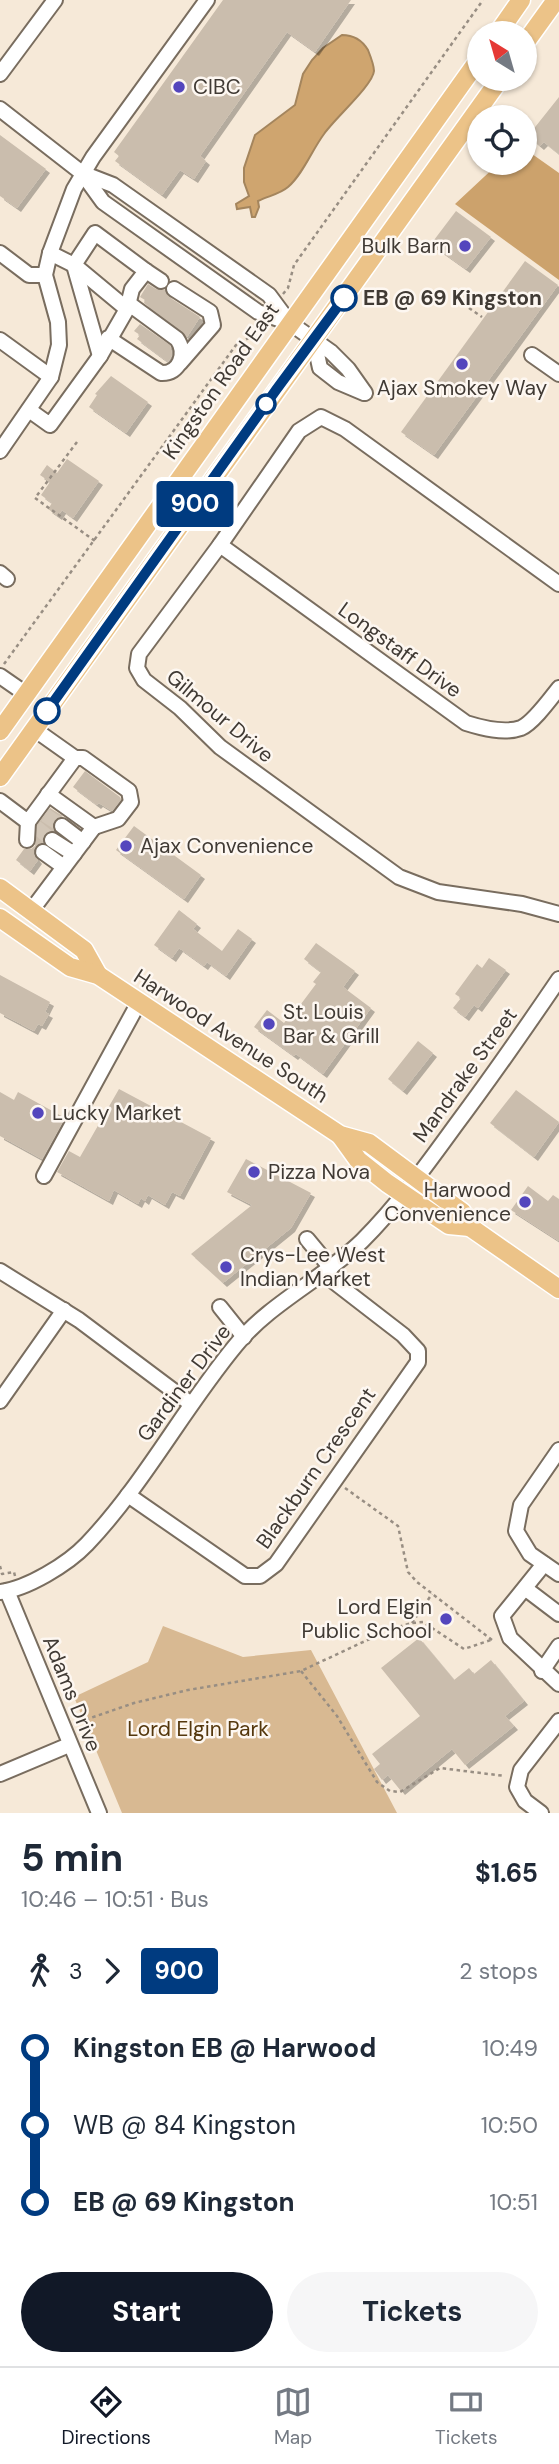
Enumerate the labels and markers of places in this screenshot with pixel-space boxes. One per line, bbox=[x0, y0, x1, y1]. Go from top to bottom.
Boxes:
place label: CIBC bbox=[193, 73, 241, 101]
marker: CIBC bbox=[171, 79, 187, 95]
place label: Bulk Barn bbox=[362, 232, 451, 260]
marker: Bulk Barn bbox=[457, 238, 473, 254]
place label: EB @ 69 Kingston bbox=[363, 284, 542, 312]
marker: EB @ 69 Kingston bbox=[331, 285, 357, 311]
marker: Ajax Smokey Way bbox=[454, 356, 470, 372]
place label: Ajax Smokey Way bbox=[377, 374, 548, 402]
unlabelled marker bbox=[256, 394, 276, 414]
unlabelled marker bbox=[34, 698, 60, 724]
place label: Ajax Convenience bbox=[140, 832, 313, 860]
marker: Ajax Convenience bbox=[118, 838, 134, 854]
place label: St. Louis Bar & Grill bbox=[283, 998, 380, 1050]
marker: St. Louis Bar & Grill bbox=[261, 1016, 277, 1032]
place label: Lucky Market bbox=[52, 1099, 181, 1127]
marker: Lucky Market bbox=[30, 1105, 46, 1121]
place label: Pizza Nova bbox=[268, 1158, 370, 1186]
marker: Pizza Nova bbox=[246, 1164, 262, 1180]
place label: Harwood Convenience bbox=[384, 1176, 511, 1228]
marker: Harwood Convenience bbox=[517, 1194, 533, 1210]
place label: Crys-Lee West Indian Market bbox=[240, 1241, 385, 1293]
marker: Crys-Lee West Indian Market bbox=[218, 1259, 234, 1275]
place label: Lord Elgin Public School bbox=[301, 1593, 432, 1645]
marker: Lord Elgin Public School bbox=[438, 1611, 454, 1627]

